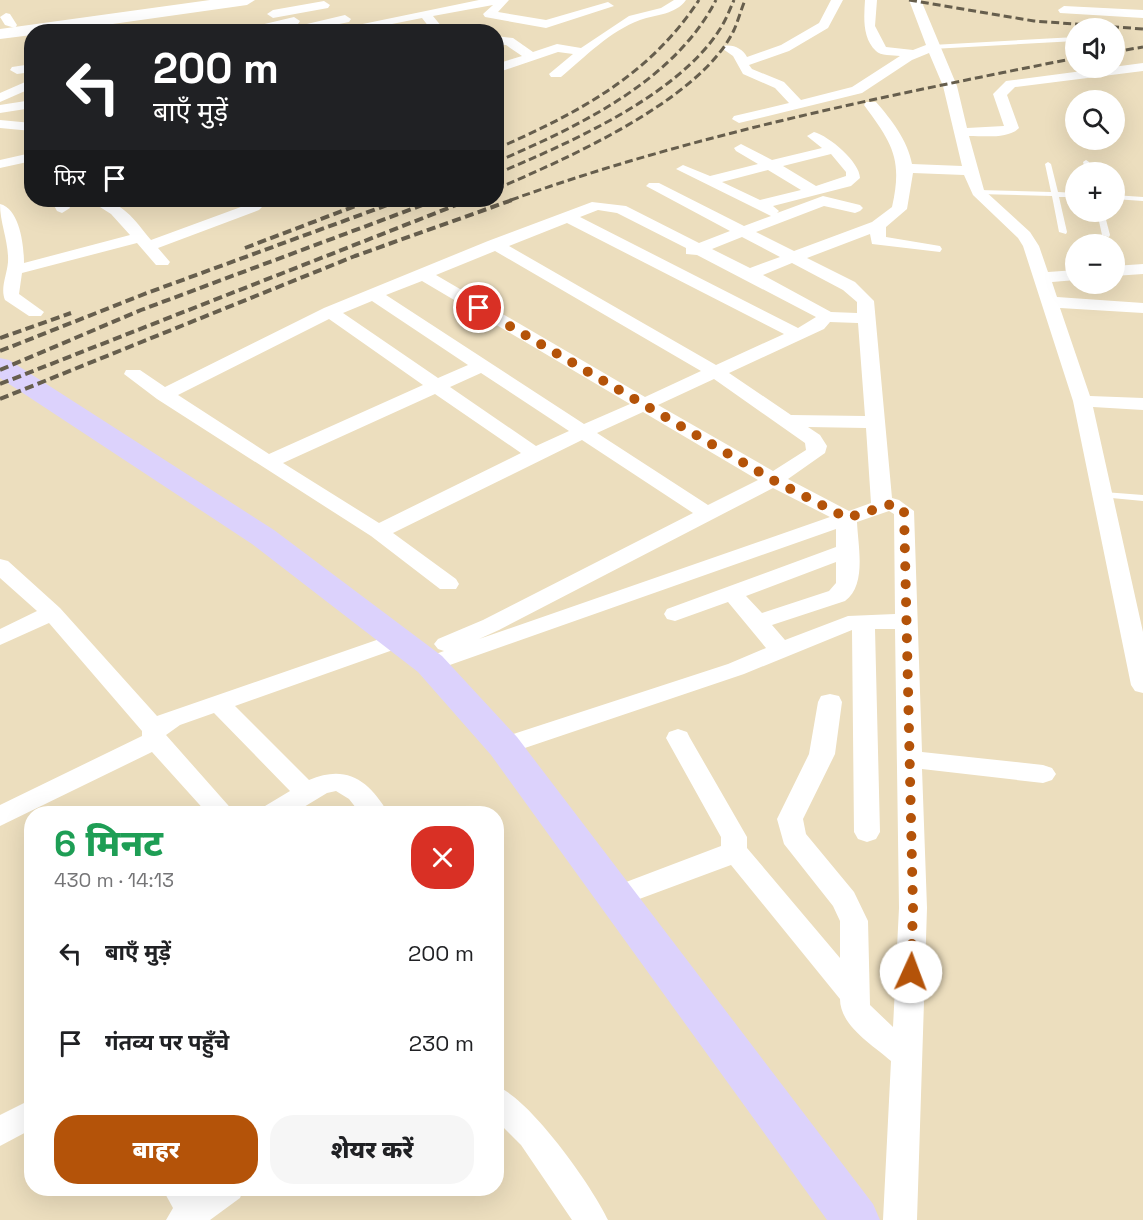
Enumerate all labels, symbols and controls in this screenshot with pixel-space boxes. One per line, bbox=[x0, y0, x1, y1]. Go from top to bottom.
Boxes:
map controls bbox=[1065, 18, 1125, 294]
button: sound bbox=[1065, 18, 1125, 78]
text: 200 m bbox=[153, 42, 279, 95]
icon: left bbox=[54, 48, 132, 126]
button: search bbox=[1065, 90, 1125, 150]
text: बाएँ मुड़ें bbox=[153, 94, 228, 129]
icon: arrive bbox=[98, 162, 131, 195]
button: + bbox=[1065, 162, 1125, 222]
text: फिर bbox=[54, 163, 86, 191]
button: − bbox=[1065, 234, 1125, 294]
pin bbox=[453, 282, 504, 333]
icon: arrive bbox=[462, 291, 495, 324]
text: 6 मिनट bbox=[54, 821, 163, 867]
button: close bbox=[411, 826, 474, 889]
text: 430 m · 14:13 bbox=[54, 867, 174, 893]
icon: left bbox=[54, 937, 87, 970]
text: बाएँ मुड़ें bbox=[105, 938, 171, 966]
text: 200 m bbox=[408, 939, 474, 967]
position arrow bbox=[879, 940, 943, 1004]
icon: arrive bbox=[54, 1027, 87, 1060]
text: गंतव्य पर पहुँचे bbox=[105, 1028, 229, 1056]
text: 230 m bbox=[409, 1029, 474, 1057]
button: बाहर bbox=[54, 1115, 258, 1184]
button: शेयर करें bbox=[270, 1115, 474, 1184]

